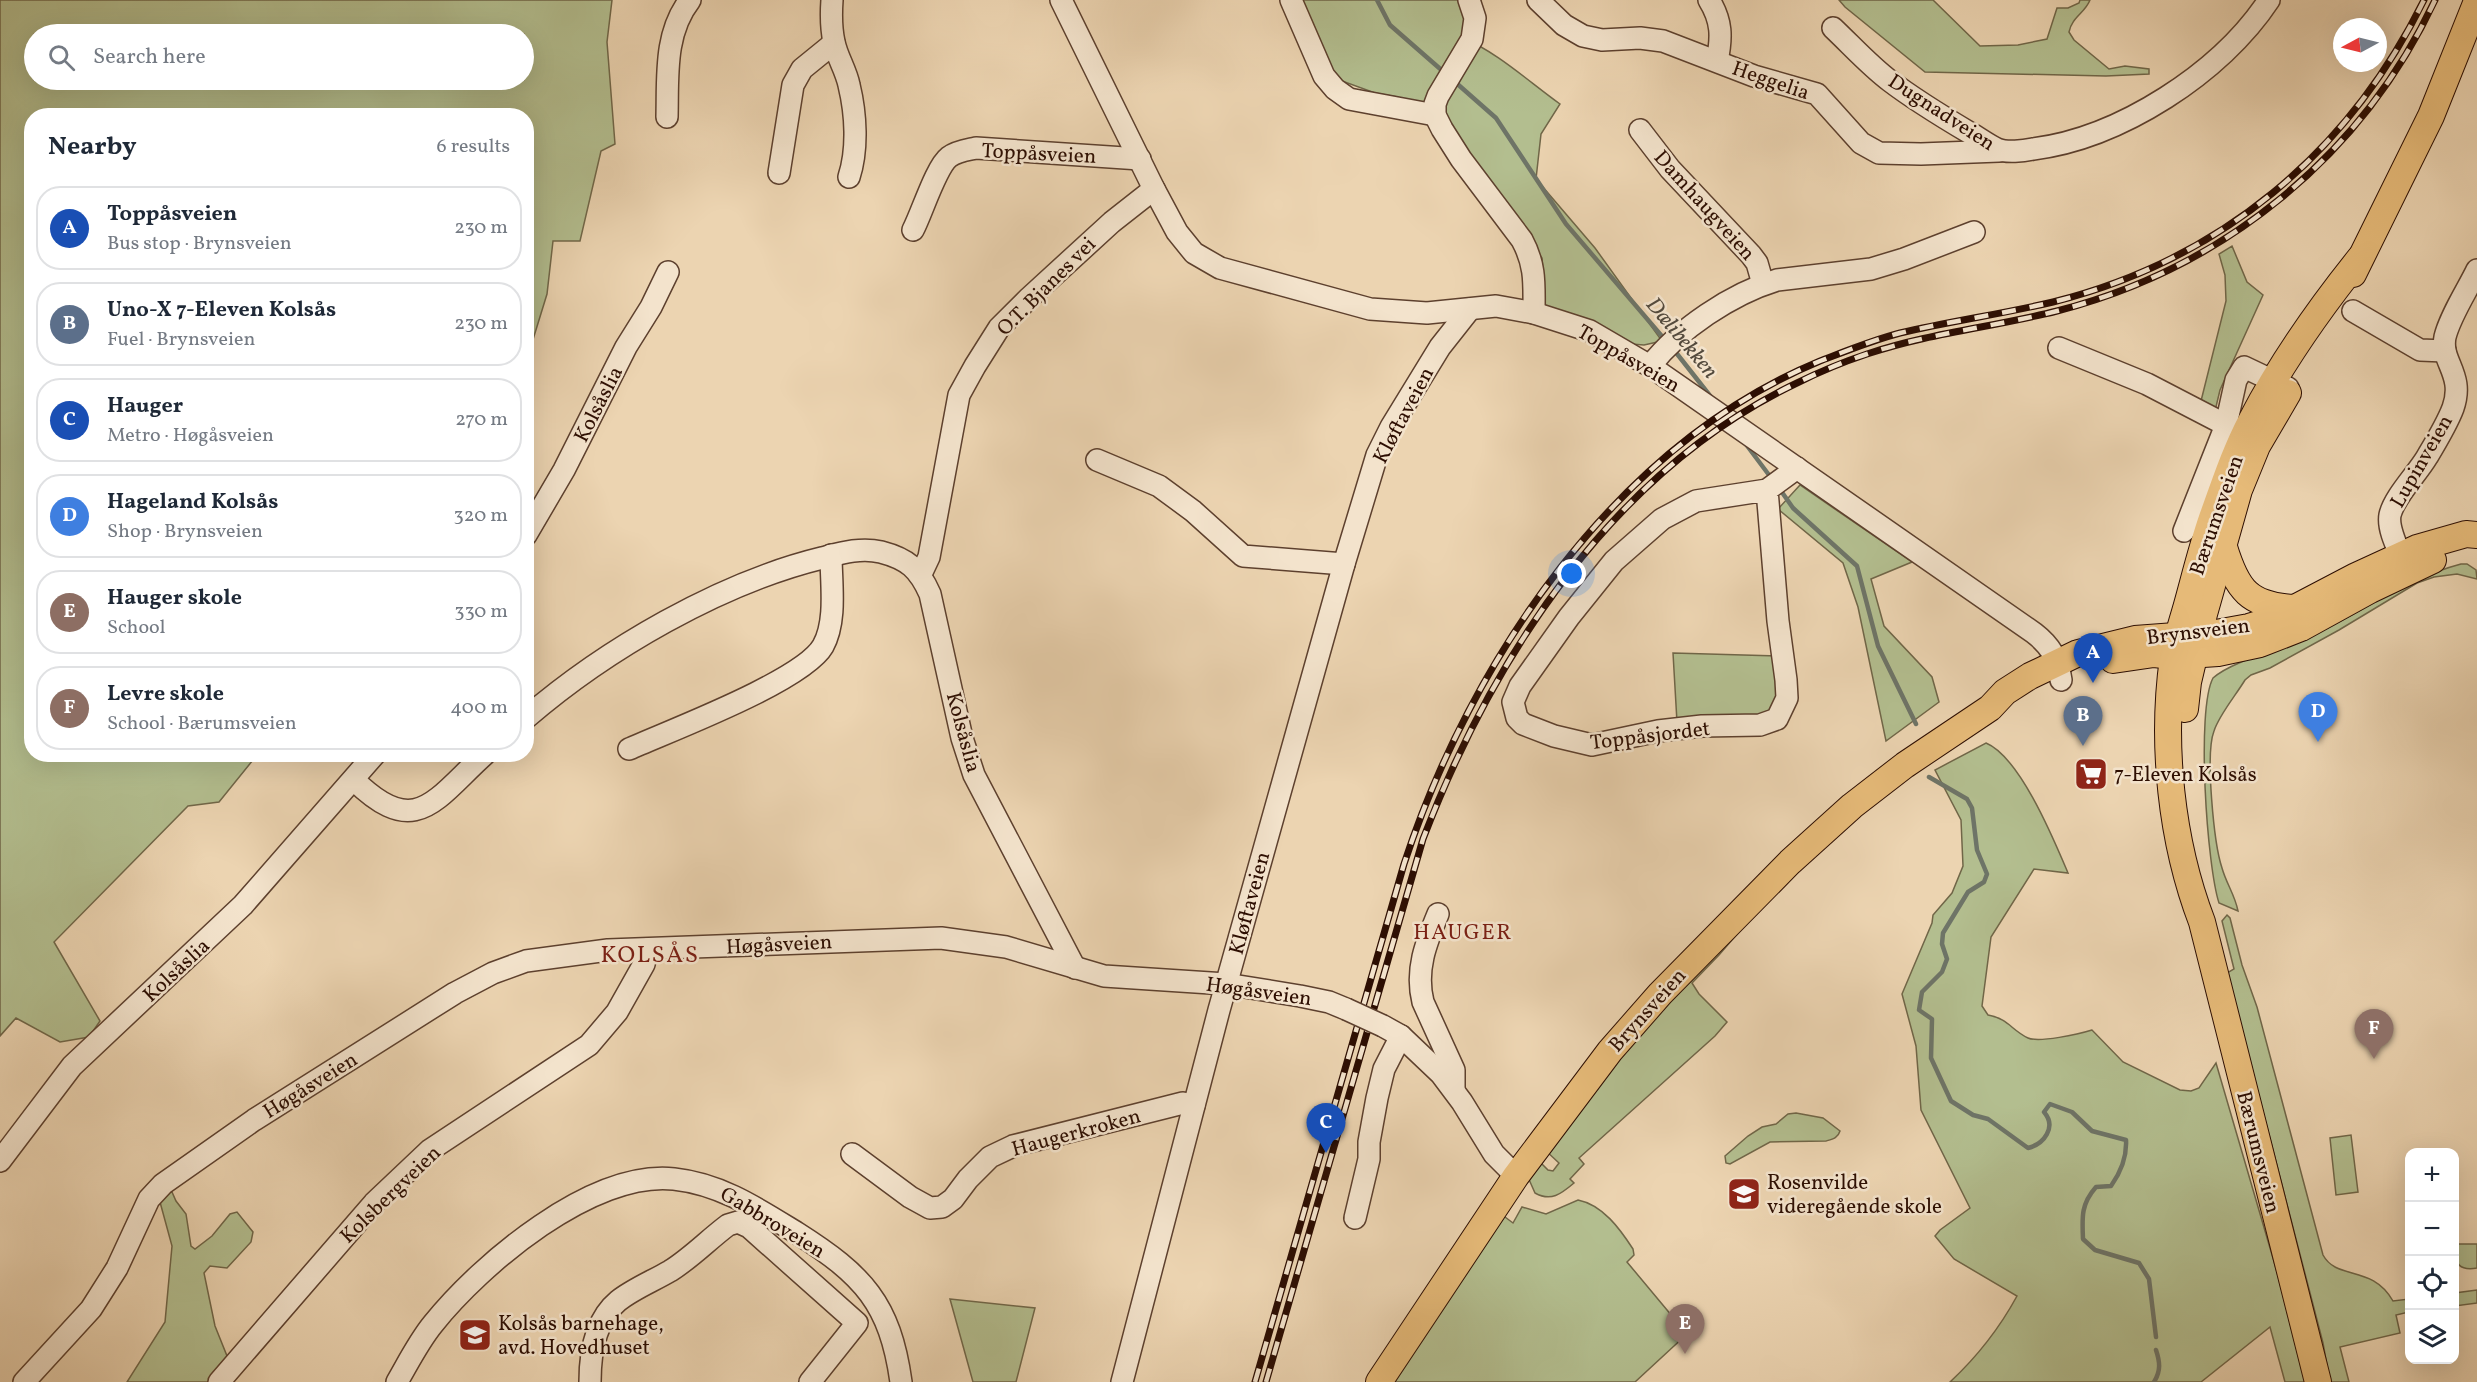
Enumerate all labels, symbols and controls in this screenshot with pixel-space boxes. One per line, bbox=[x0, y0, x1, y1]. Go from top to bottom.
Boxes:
north arrow bbox=[2333, 18, 2387, 72]
search box bbox=[24, 24, 534, 90]
icon: search bbox=[45, 41, 78, 74]
text: Search here bbox=[93, 42, 206, 73]
street label: Heggelia bbox=[1728, 55, 1813, 108]
street label: Dugnadveien bbox=[1882, 68, 2000, 159]
text: Nearby bbox=[48, 129, 137, 165]
text: 6 results bbox=[437, 133, 510, 161]
street label: Toppåsveien bbox=[981, 137, 1097, 172]
street label: Damhaugveien bbox=[1646, 144, 1761, 268]
text: Toppåsveien bbox=[107, 199, 237, 230]
text: A bbox=[62, 214, 77, 242]
text: 230 m bbox=[454, 214, 508, 242]
text: Bus stop · Brynsveien bbox=[107, 230, 292, 258]
street label: O.T. Bjanes vei bbox=[991, 231, 1103, 343]
water label: Dælibekken bbox=[1638, 291, 1725, 386]
text: Uno-X 7-Eleven Kolsås bbox=[107, 295, 336, 326]
text: B bbox=[63, 310, 76, 338]
text: 230 m bbox=[454, 310, 508, 338]
street label: Toppåsveien bbox=[1571, 318, 1685, 401]
text: Fuel · Brynsveien bbox=[107, 326, 255, 354]
street label: Kolsåslia bbox=[568, 362, 631, 448]
street label: Kløftaveien bbox=[1367, 362, 1442, 469]
text: Hauger bbox=[107, 391, 183, 422]
text: C bbox=[63, 406, 76, 434]
text: 270 m bbox=[455, 406, 508, 434]
street label: Lupinveien bbox=[2384, 410, 2461, 514]
text: Metro · Høgåsveien bbox=[107, 422, 274, 450]
street label: Bærumsveien bbox=[2183, 452, 2252, 579]
text: Hageland Kolsås bbox=[107, 487, 278, 518]
text: D bbox=[62, 502, 77, 530]
text: 320 m bbox=[453, 502, 508, 530]
text: Shop · Brynsveien bbox=[107, 518, 263, 546]
your location bbox=[1557, 559, 1586, 588]
text: Hauger skole bbox=[107, 583, 242, 614]
text: E bbox=[63, 598, 76, 626]
text: 330 m bbox=[454, 598, 508, 626]
street label: Brynsveien bbox=[2145, 612, 2252, 653]
text: School bbox=[107, 614, 165, 642]
pin: A bbox=[2074, 634, 2112, 683]
text: Levre skole bbox=[107, 679, 224, 710]
street label: Kolsåslia bbox=[938, 689, 987, 776]
pin: D bbox=[2298, 692, 2338, 742]
text: F bbox=[64, 694, 75, 722]
text: 400 m bbox=[450, 694, 508, 722]
pin: B bbox=[2064, 696, 2102, 746]
text: School · Bærumsveien bbox=[107, 710, 297, 738]
street label: Toppåsjordet bbox=[1589, 715, 1712, 758]
supermarket icon: 7-Eleven Kolsås bbox=[2073, 756, 2109, 792]
place label: 7-Eleven Kolsås bbox=[2114, 761, 2257, 790]
street label: Kløftaveien bbox=[1223, 849, 1278, 958]
district label: HAUGER bbox=[1413, 918, 1513, 949]
street label: Høgåsveien bbox=[725, 928, 833, 963]
street label: Kolsåslia bbox=[137, 932, 217, 1010]
district label: KOLSÅS bbox=[601, 939, 699, 973]
street label: Brynsveien bbox=[1603, 963, 1694, 1059]
street label: Høgåsveien bbox=[1204, 971, 1313, 1014]
pin: F bbox=[2354, 1010, 2394, 1059]
street label: Høgåsveien bbox=[258, 1046, 364, 1127]
street label: Bærumsveien bbox=[2228, 1088, 2287, 1217]
street label: Haugerkroken bbox=[1009, 1102, 1144, 1165]
pin: C bbox=[1306, 1104, 1346, 1153]
street label: Kolsbergveien bbox=[334, 1139, 448, 1251]
map controls bbox=[2405, 1148, 2459, 1364]
button: + bbox=[2405, 1148, 2459, 1202]
place label: Rosenvilde videregående skole bbox=[1767, 1169, 1942, 1222]
school or university icon: Rosenvilde videregående skole bbox=[1726, 1176, 1762, 1212]
street label: Gabbroveien bbox=[714, 1180, 830, 1266]
button: − bbox=[2405, 1202, 2459, 1256]
button: locate bbox=[2405, 1256, 2459, 1310]
pin: E bbox=[1666, 1304, 1704, 1354]
place label: Kolsås barnehage, avd. Hovedhuset bbox=[498, 1310, 664, 1363]
button: layers bbox=[2405, 1310, 2459, 1364]
school or university icon: Kolsås barnehage, avd. Hovedhuset bbox=[457, 1317, 493, 1353]

